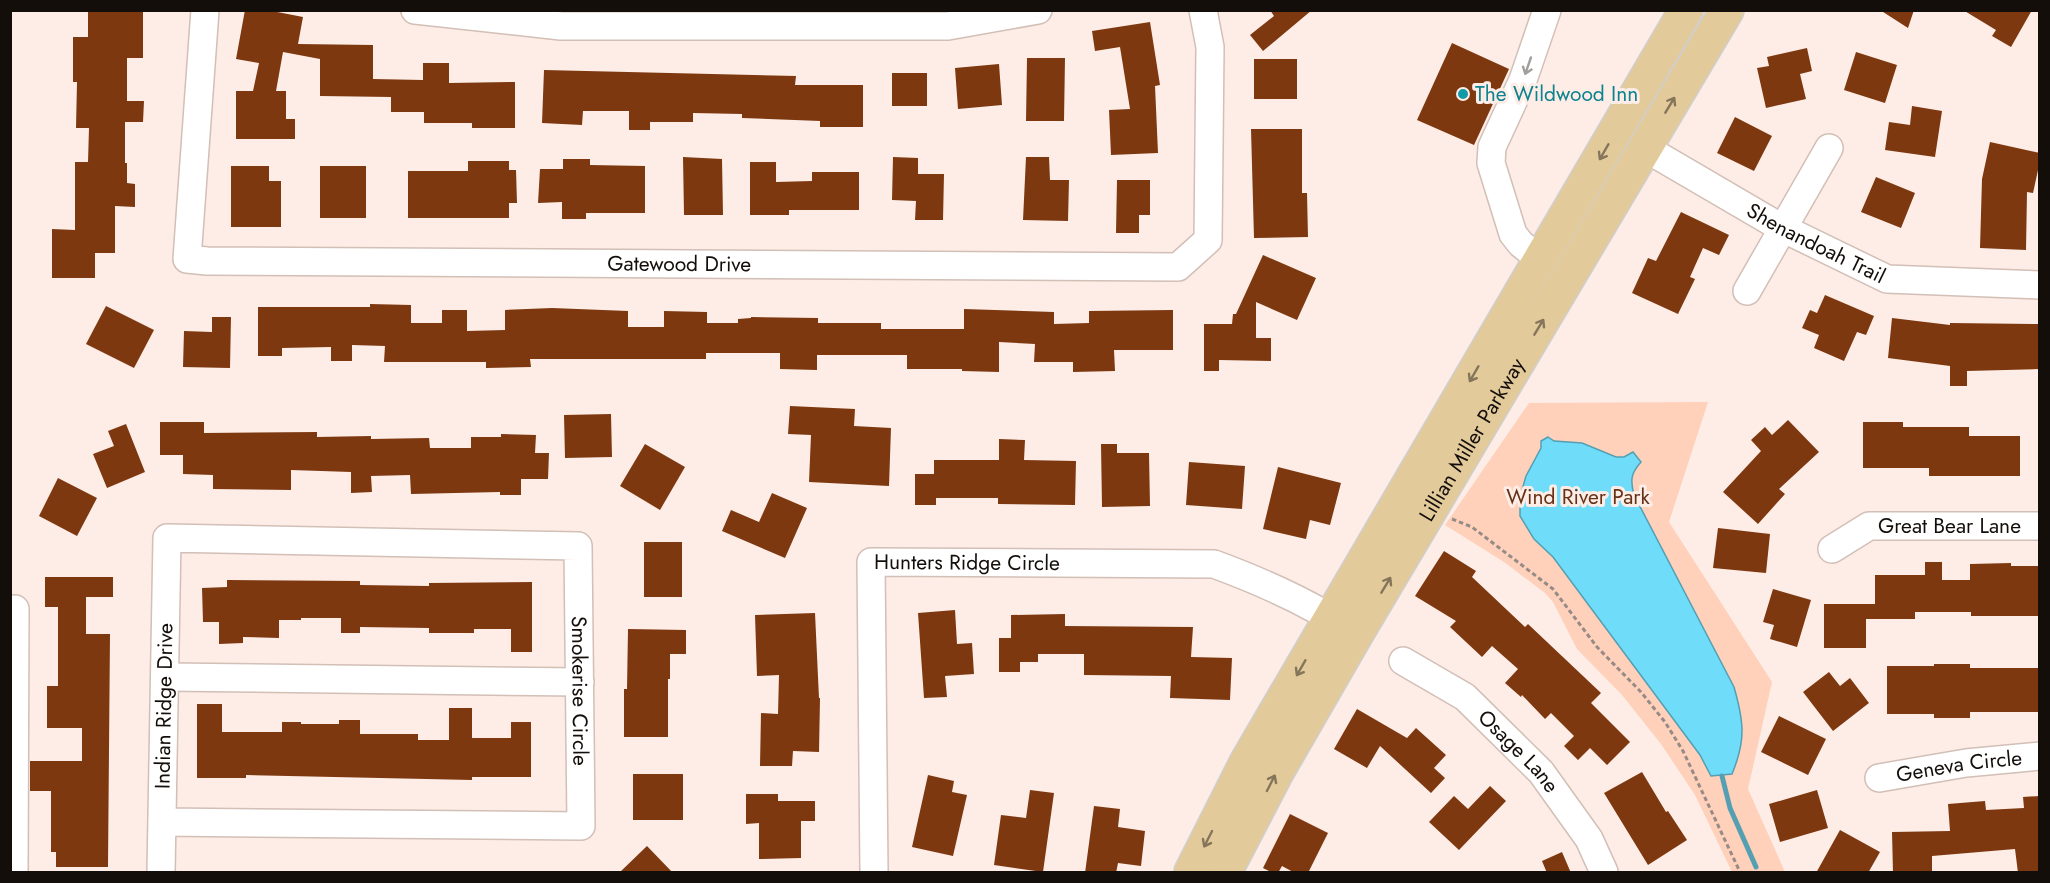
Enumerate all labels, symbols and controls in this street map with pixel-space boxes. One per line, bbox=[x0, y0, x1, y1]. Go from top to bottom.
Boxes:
one-way arrow bbox=[1522, 56, 1533, 75]
place label: The Wildwood Inn bbox=[1475, 79, 1638, 109]
marker: The Wildwood Inn bbox=[1456, 87, 1470, 101]
one-way arrow bbox=[1665, 97, 1677, 114]
one-way arrow bbox=[1597, 143, 1609, 160]
street label: Shenandoah Trail bbox=[1741, 196, 1891, 291]
street label: Gatewood Drive bbox=[607, 248, 751, 279]
one-way arrow bbox=[1533, 319, 1545, 336]
street label: Lillian Miller Parkway bbox=[1412, 352, 1533, 527]
one-way arrow bbox=[1468, 365, 1479, 383]
park label: Wind River Park bbox=[1506, 482, 1650, 512]
street label: Great Bear Lane bbox=[1878, 511, 2021, 541]
street label: Hunters Ridge Circle bbox=[874, 547, 1060, 578]
one-way arrow bbox=[1380, 577, 1392, 594]
street label: Smokerise Circle bbox=[564, 616, 595, 766]
street label: Indian Ridge Drive bbox=[147, 623, 180, 789]
one-way arrow bbox=[1295, 659, 1307, 676]
street label: Osage Lane bbox=[1471, 703, 1566, 799]
street label: Geneva Circle bbox=[1894, 743, 2023, 790]
one-way arrow bbox=[1265, 775, 1277, 792]
one-way arrow bbox=[1202, 830, 1213, 848]

